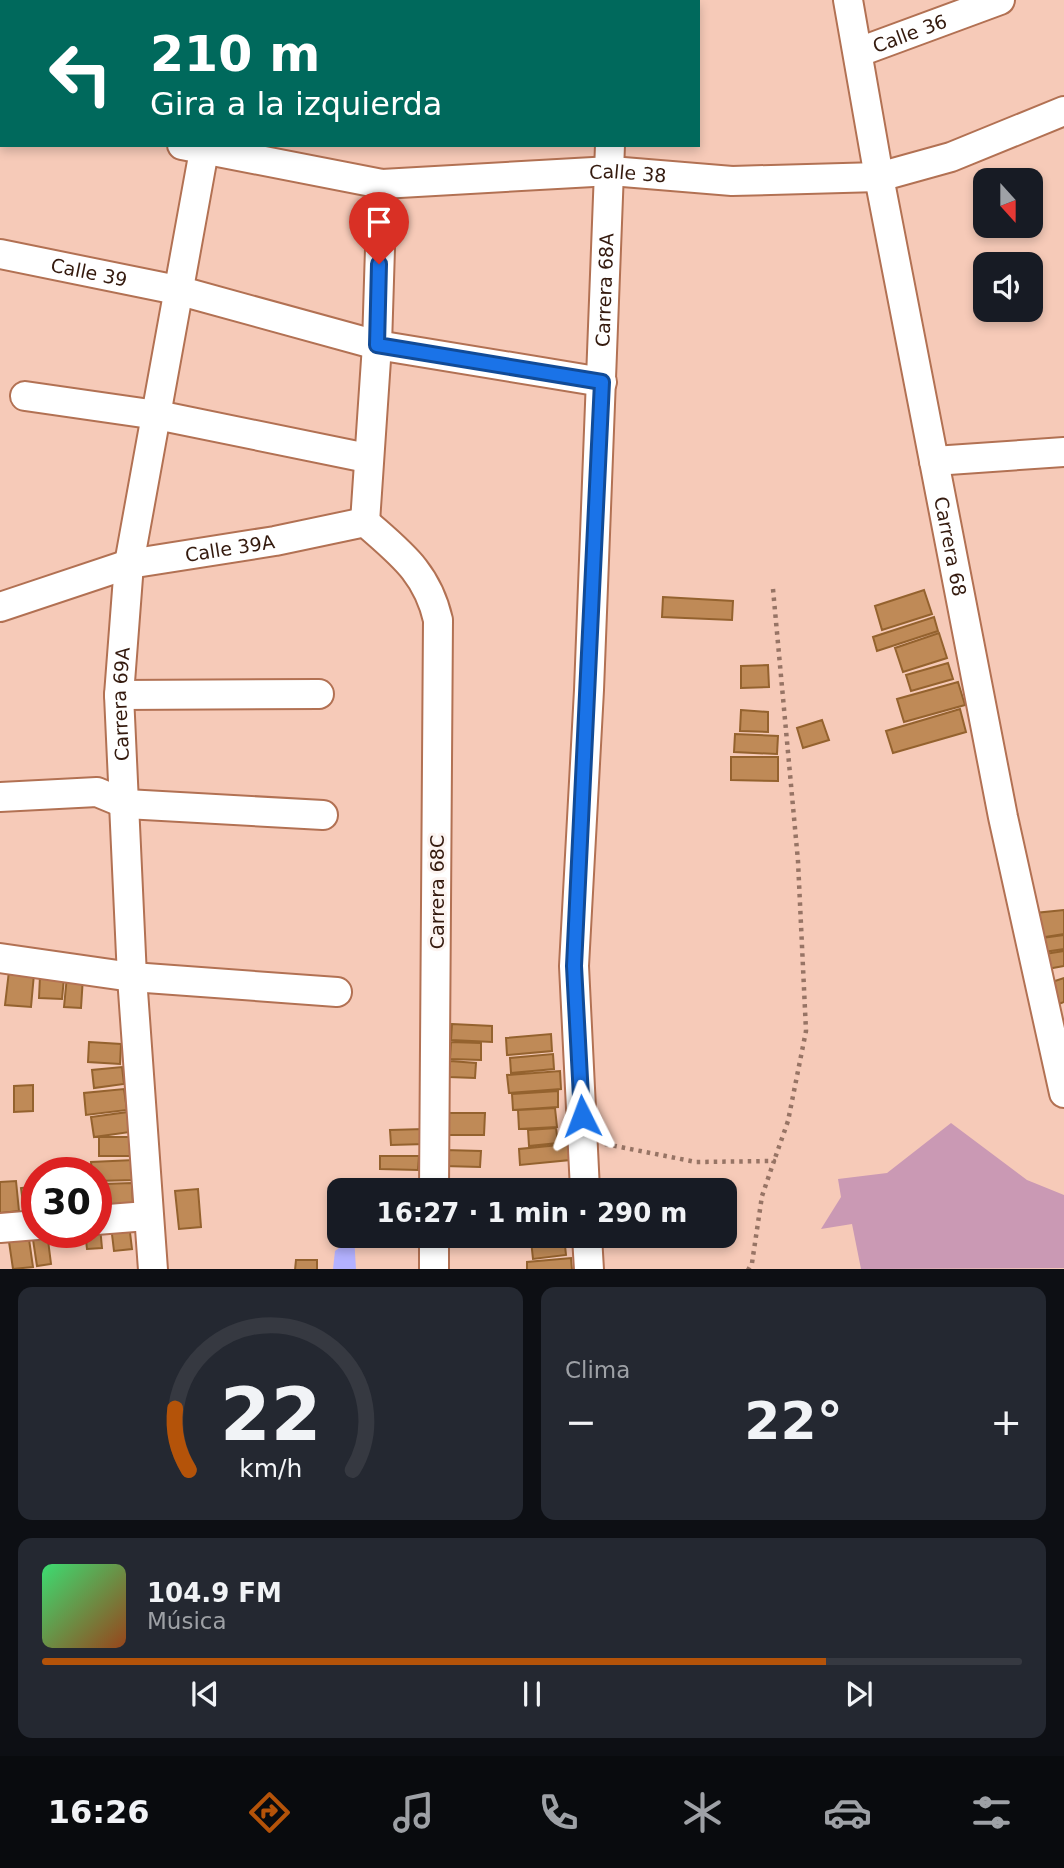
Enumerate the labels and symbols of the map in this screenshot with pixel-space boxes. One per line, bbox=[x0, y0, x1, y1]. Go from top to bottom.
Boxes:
street label: Calle 36 bbox=[870, 10, 950, 57]
street label: Calle 38 bbox=[589, 160, 667, 187]
north arrow bbox=[973, 168, 1043, 238]
pin bbox=[349, 192, 409, 264]
street label: Carrera 68A bbox=[591, 232, 618, 347]
street label: Calle 39 bbox=[49, 254, 129, 291]
street label: Carrera 68 bbox=[930, 495, 971, 598]
street label: Calle 39A bbox=[183, 530, 276, 566]
street label: Carrera 69A bbox=[108, 646, 134, 762]
street label: Carrera 68C bbox=[426, 835, 448, 949]
position arrow bbox=[545, 1079, 619, 1153]
speed limit sign: 30 bbox=[21, 1157, 112, 1248]

